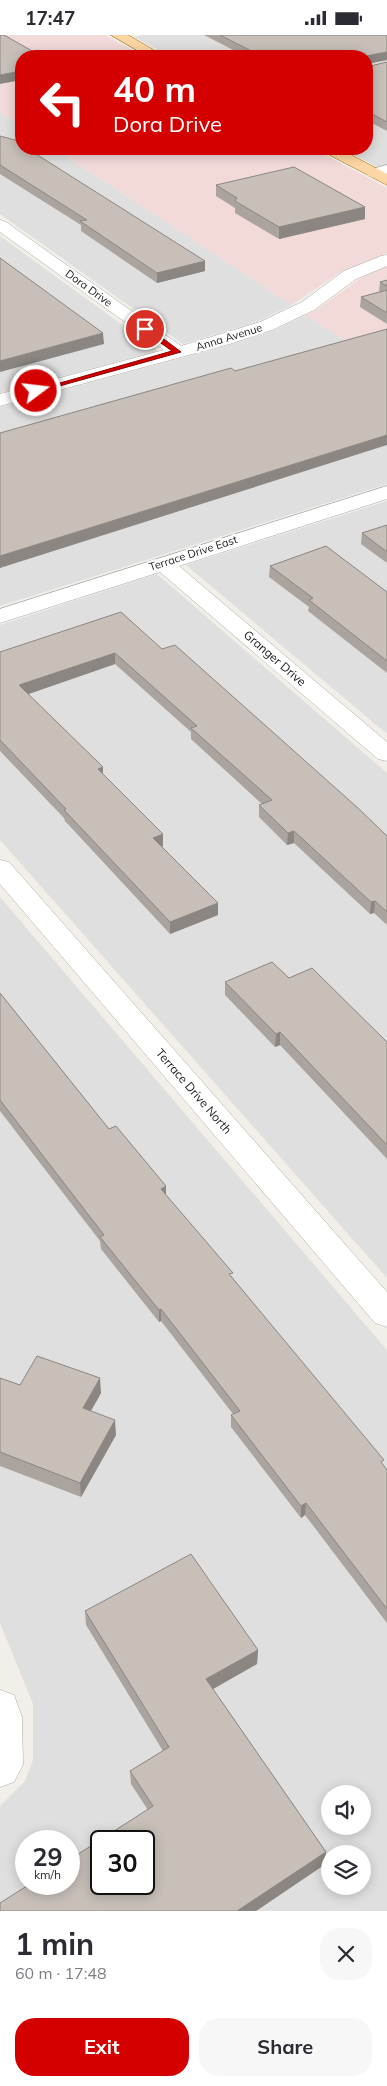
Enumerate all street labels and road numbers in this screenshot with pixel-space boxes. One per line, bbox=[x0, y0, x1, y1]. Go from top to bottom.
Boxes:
street label: Dora Drive bbox=[63, 266, 115, 310]
street label: Anna Avenue bbox=[194, 320, 264, 354]
street label: Terrace Drive East bbox=[147, 532, 239, 574]
street label: Granger Drive bbox=[241, 627, 309, 689]
street label: Terrace Drive North bbox=[153, 1045, 235, 1137]

